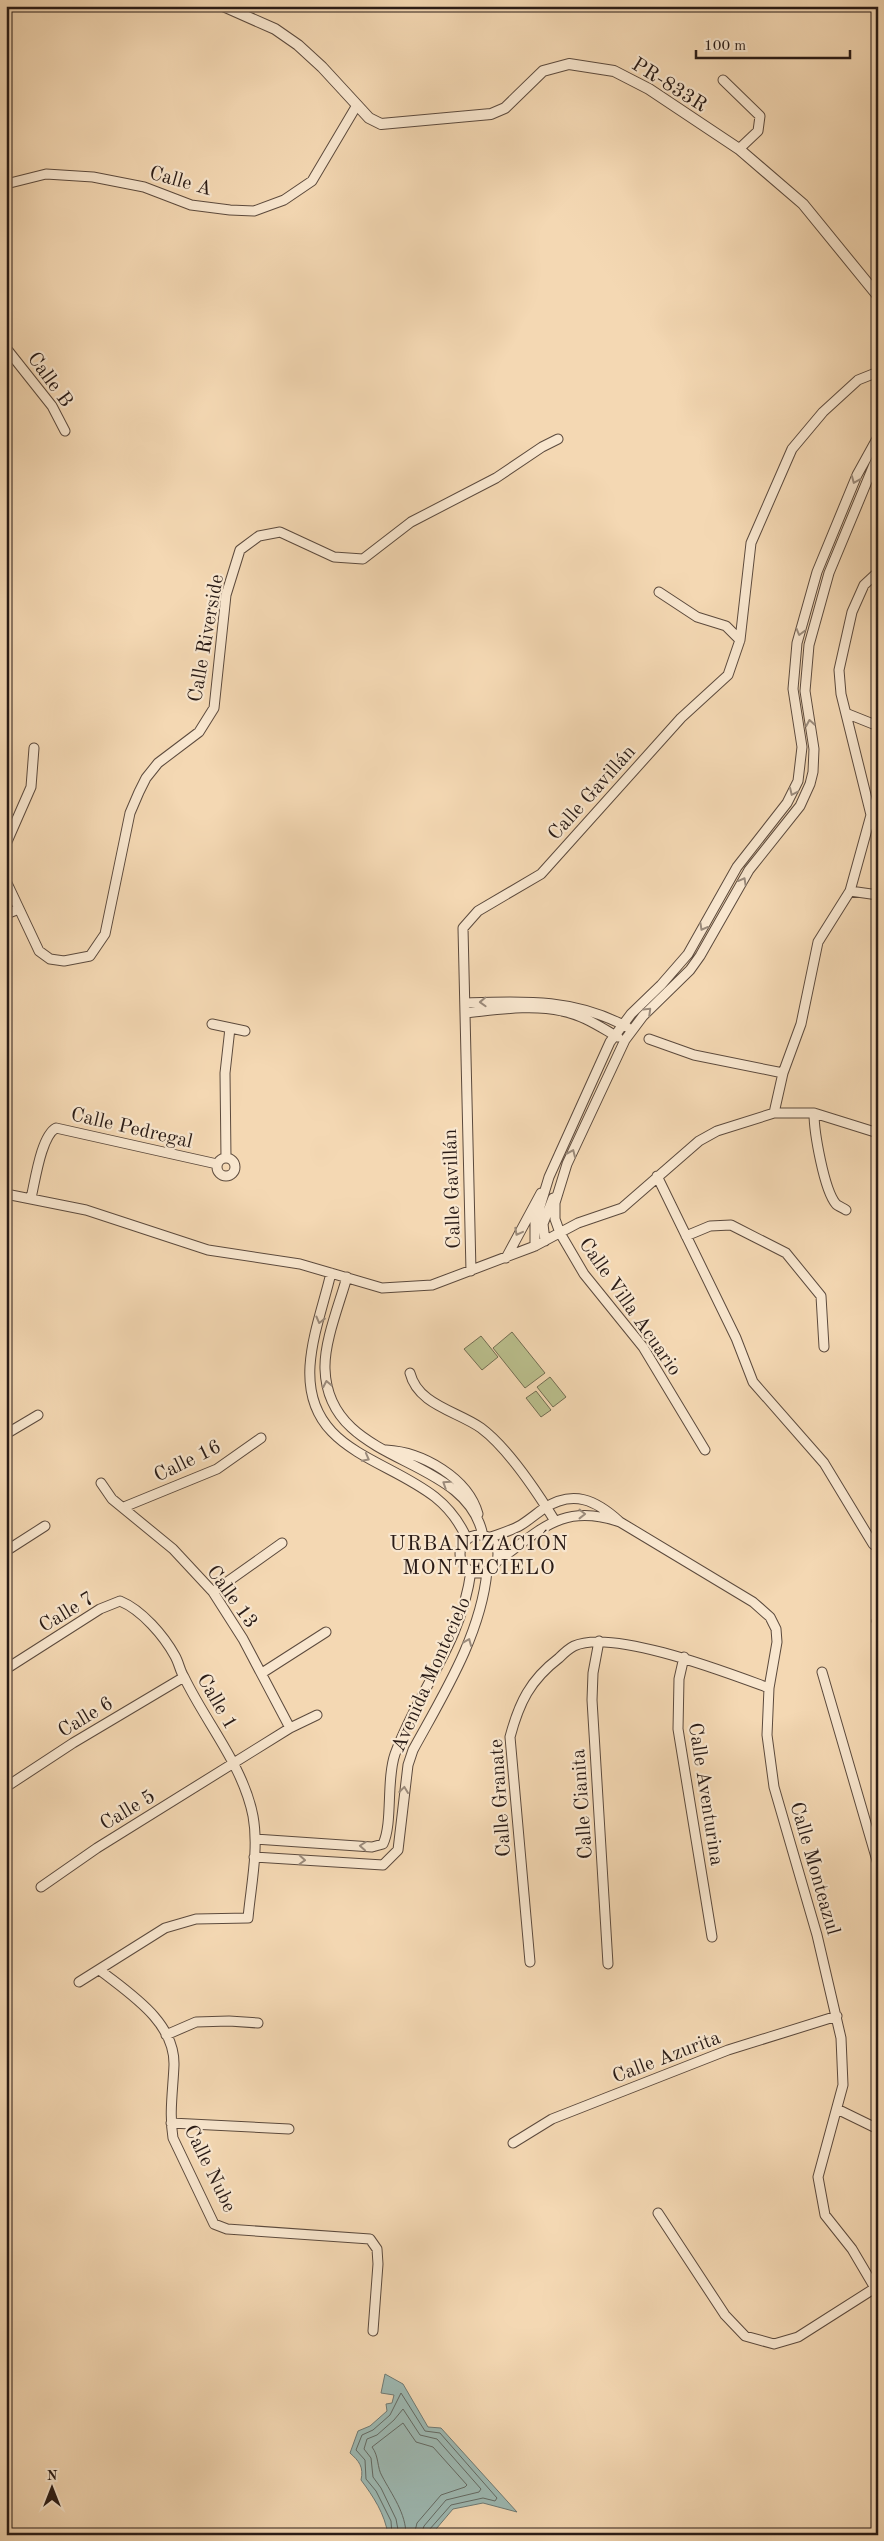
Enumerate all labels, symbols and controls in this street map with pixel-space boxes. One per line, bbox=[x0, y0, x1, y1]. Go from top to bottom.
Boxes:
scale bar bbox=[696, 28, 850, 60]
text: 100 m bbox=[704, 39, 746, 54]
street label: PR-833R bbox=[628, 55, 710, 117]
street label: Calle A bbox=[147, 163, 214, 200]
street label: Calle B bbox=[23, 349, 76, 411]
one-way arrow bbox=[850, 475, 861, 484]
street label: Calle Riverside bbox=[186, 573, 228, 704]
one-way arrow bbox=[795, 628, 805, 636]
one-way arrow bbox=[805, 719, 815, 727]
street label: Calle Gavillán bbox=[545, 742, 640, 845]
one-way arrow bbox=[788, 787, 799, 796]
one-way arrow bbox=[737, 877, 747, 886]
one-way arrow bbox=[700, 922, 710, 931]
one-way arrow bbox=[478, 997, 486, 1008]
one-way arrow bbox=[643, 1008, 652, 1017]
street label: Calle Pedregal bbox=[69, 1105, 194, 1153]
street label: Calle Gavillán bbox=[441, 1128, 465, 1249]
one-way arrow bbox=[566, 1149, 577, 1158]
one-way arrow bbox=[514, 1227, 524, 1236]
street label: Calle Villa Acuario bbox=[574, 1235, 684, 1380]
one-way arrow bbox=[315, 1316, 325, 1324]
one-way arrow bbox=[322, 1379, 333, 1388]
street label: Calle 16 bbox=[151, 1437, 225, 1487]
one-way arrow bbox=[361, 1452, 370, 1462]
one-way arrow bbox=[443, 1481, 452, 1490]
one-way arrow bbox=[578, 1509, 586, 1519]
district label: URBANIZACIÓN MONTECIELO bbox=[389, 1529, 569, 1579]
street label: Calle 13 bbox=[202, 1562, 261, 1632]
street label: Calle 7 bbox=[36, 1589, 98, 1637]
street label: Avenida Montecielo bbox=[389, 1594, 475, 1755]
one-way arrow bbox=[462, 1638, 472, 1646]
street label: Calle 1 bbox=[192, 1671, 240, 1733]
street label: Calle 6 bbox=[55, 1694, 117, 1742]
street label: Calle Aventurina bbox=[684, 1721, 726, 1867]
street label: Calle Granate bbox=[487, 1738, 515, 1858]
street label: Calle Cianita bbox=[569, 1748, 597, 1860]
one-way arrow bbox=[398, 1785, 409, 1793]
street label: Calle 5 bbox=[97, 1787, 159, 1835]
street label: Calle Monteazul bbox=[786, 1800, 843, 1937]
one-way arrow bbox=[358, 1841, 366, 1852]
one-way arrow bbox=[299, 1854, 307, 1865]
street label: Calle Azurita bbox=[610, 2028, 724, 2088]
street label: Calle Nube bbox=[180, 2122, 239, 2216]
north arrow bbox=[28, 2464, 78, 2514]
text: N bbox=[47, 2469, 58, 2483]

